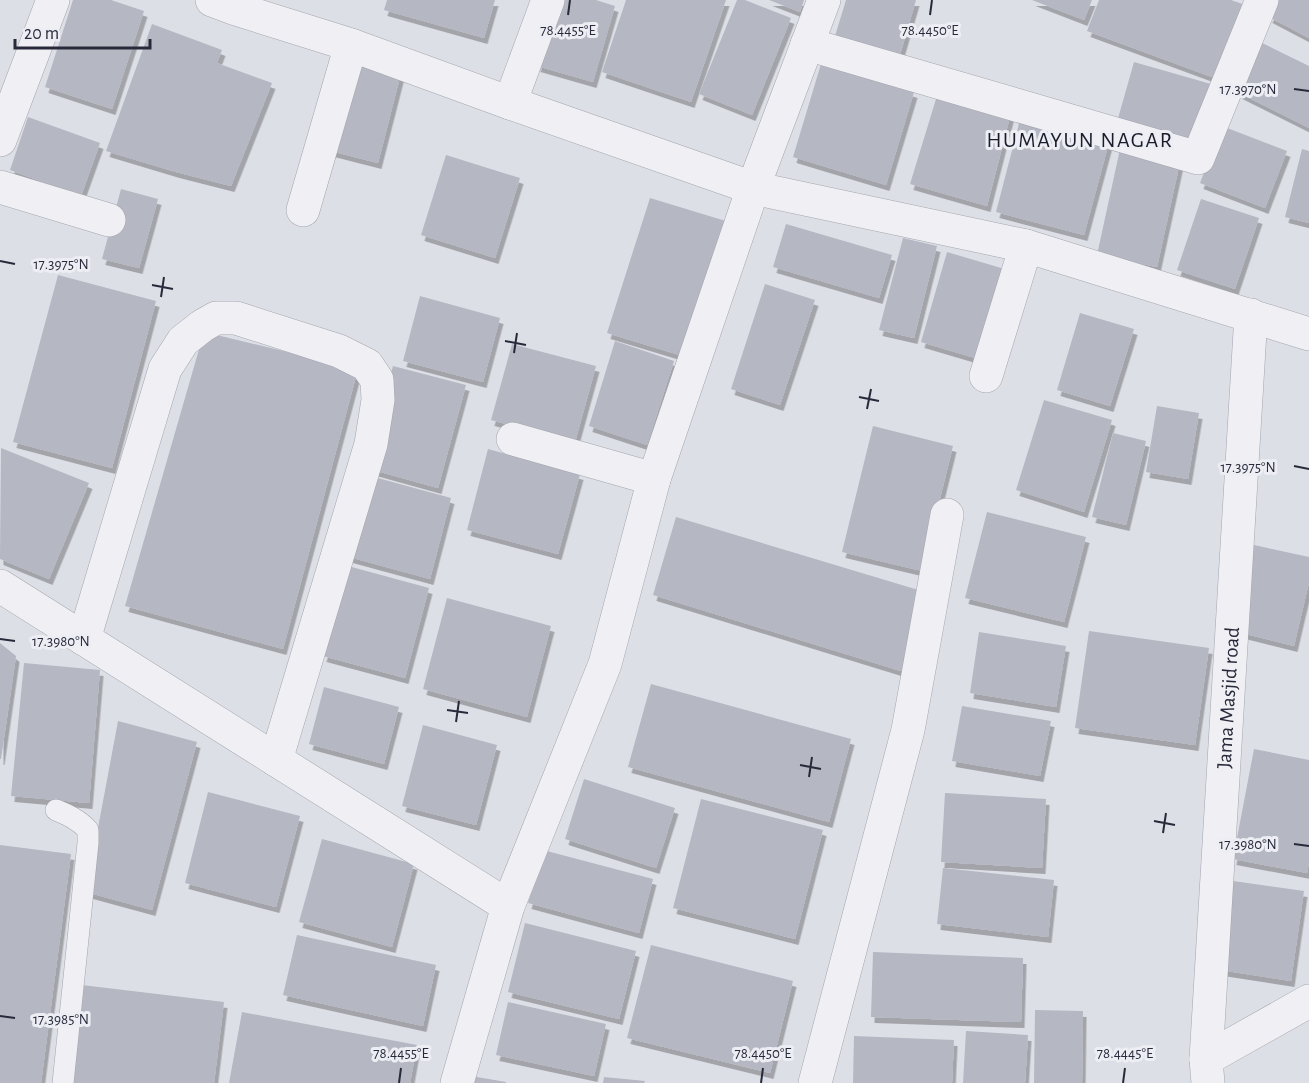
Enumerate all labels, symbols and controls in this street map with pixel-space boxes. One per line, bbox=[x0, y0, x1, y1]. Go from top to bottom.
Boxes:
scale bar bbox=[15, 12, 150, 50]
text: 78.4455°E bbox=[540, 23, 596, 38]
text: 78.4450°E bbox=[901, 23, 959, 38]
text: 20 m bbox=[24, 25, 59, 43]
text: 17.3970°N bbox=[1220, 82, 1276, 97]
district label: HUMAYUN NAGAR bbox=[987, 129, 1173, 151]
text: 17.3975°N bbox=[33, 257, 89, 272]
text: 17.3975°N bbox=[1220, 460, 1276, 475]
street label: Jama Masjid road bbox=[1214, 626, 1243, 769]
text: 17.3980°N bbox=[32, 634, 90, 649]
text: 17.3980°N bbox=[1219, 837, 1277, 852]
text: 17.3985°N bbox=[33, 1012, 89, 1027]
text: 78.4455°E bbox=[373, 1046, 429, 1061]
text: 78.4450°E bbox=[734, 1046, 792, 1061]
text: 78.4445°E bbox=[1097, 1046, 1153, 1061]

